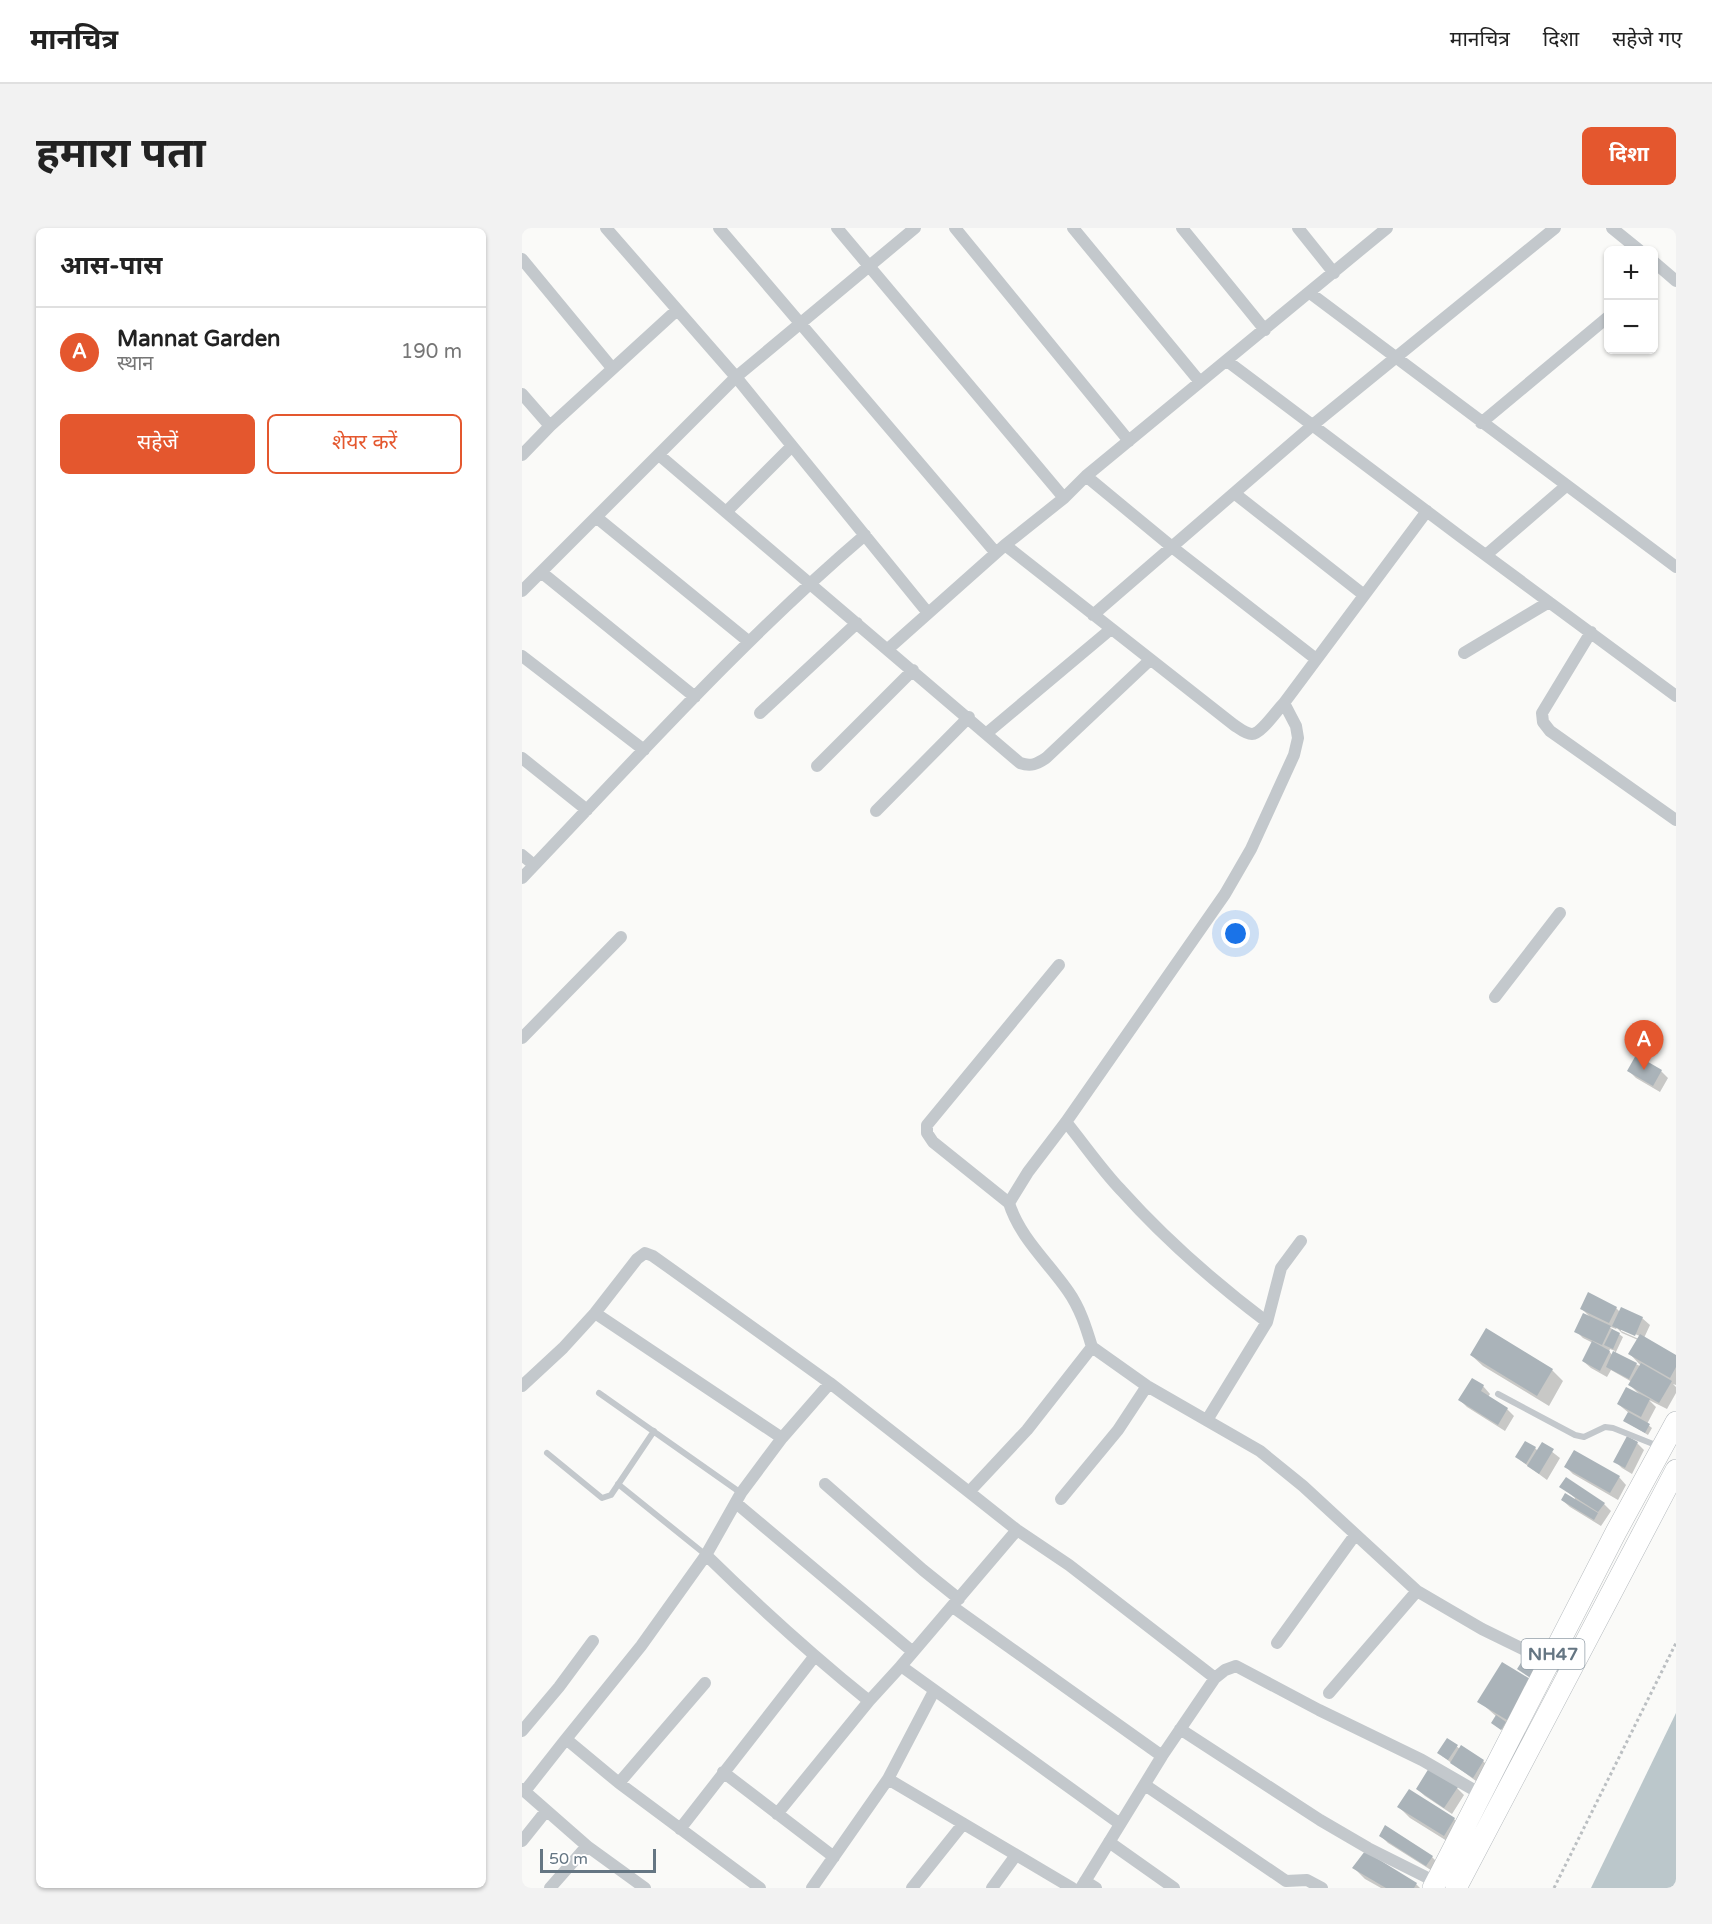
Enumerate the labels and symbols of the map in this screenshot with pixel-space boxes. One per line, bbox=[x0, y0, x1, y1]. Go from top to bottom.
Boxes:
your location bbox=[1221, 919, 1250, 948]
pin: A bbox=[1624, 1020, 1664, 1070]
road number: NH47 bbox=[1522, 1639, 1584, 1669]
scale bar bbox=[540, 1846, 656, 1874]

